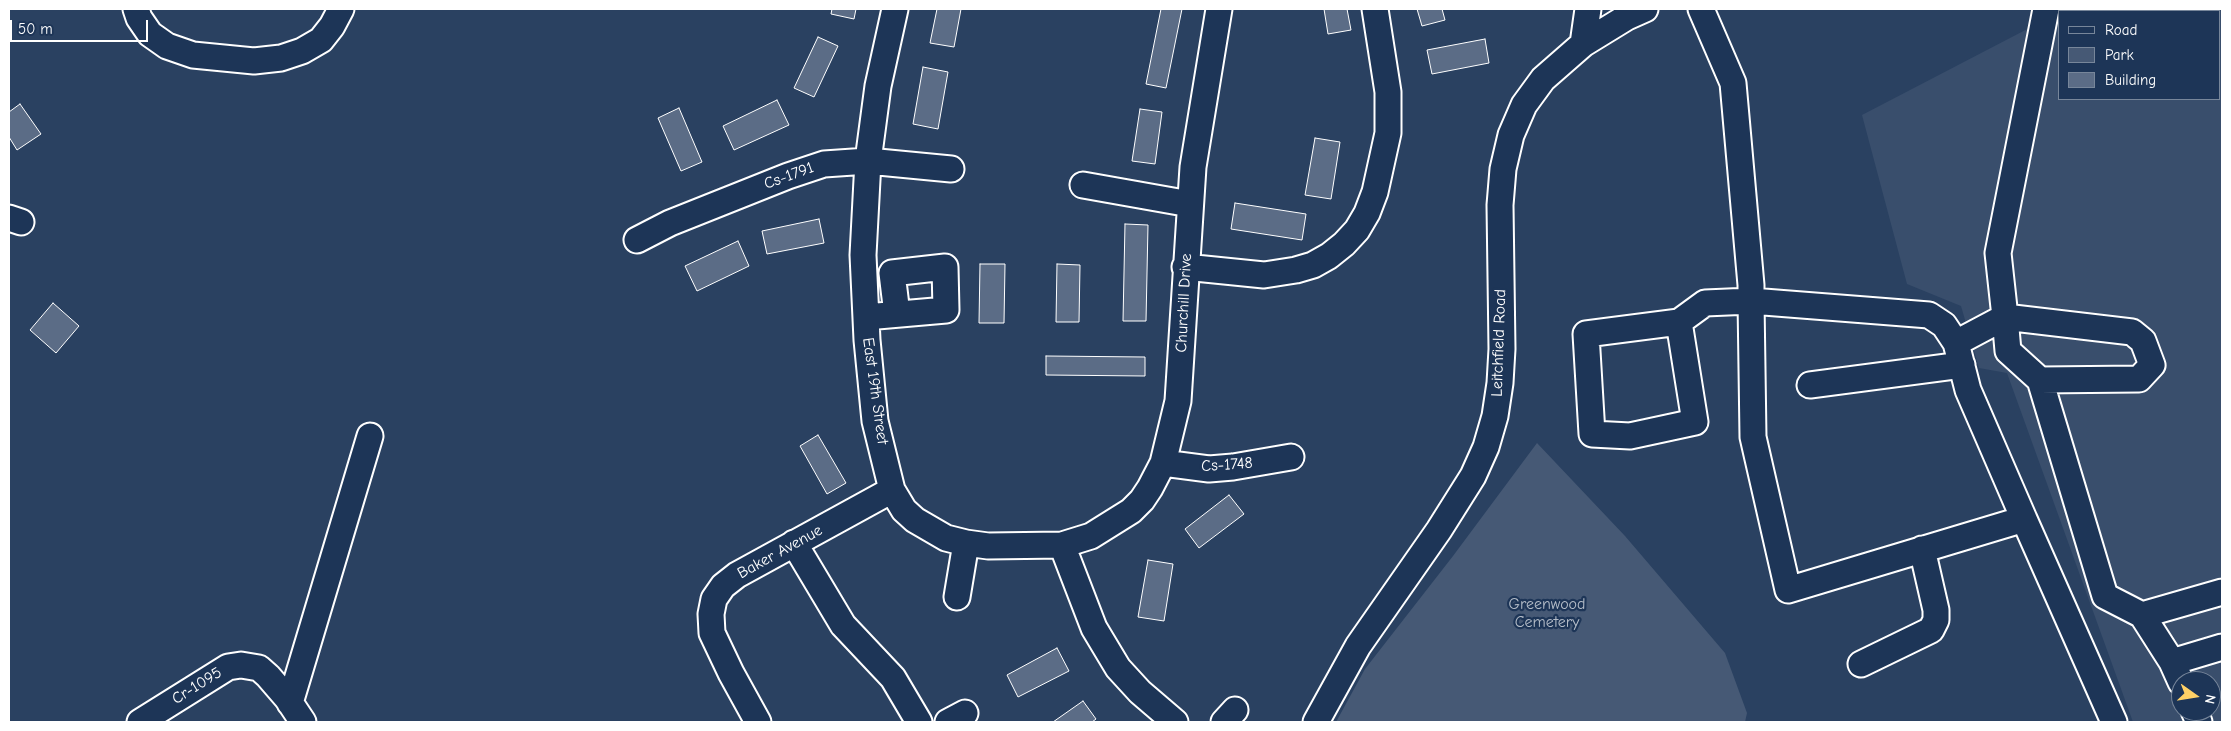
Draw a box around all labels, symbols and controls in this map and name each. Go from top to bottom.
scale bar [12,10,150,42]
legend [2058,10,2221,100]
text: 50 m [18,20,53,38]
text: Road [2105,21,2137,39]
text: Park [2105,46,2134,64]
text: Building [2105,71,2156,89]
street label: Cs-1791 [761,158,817,194]
street label: Churchill Drive [1172,253,1196,353]
street label: Leitchfield Road [1488,289,1510,397]
street label: East 19th Street [858,336,892,446]
street label: Cs-1748 [1201,454,1253,476]
street label: Baker Avenue [734,521,826,583]
park label: Greenwood Cemetery [1508,594,1586,632]
street label: Cr-1095 [168,663,226,709]
north arrow [2171,671,2221,721]
text: N [2201,693,2219,706]

